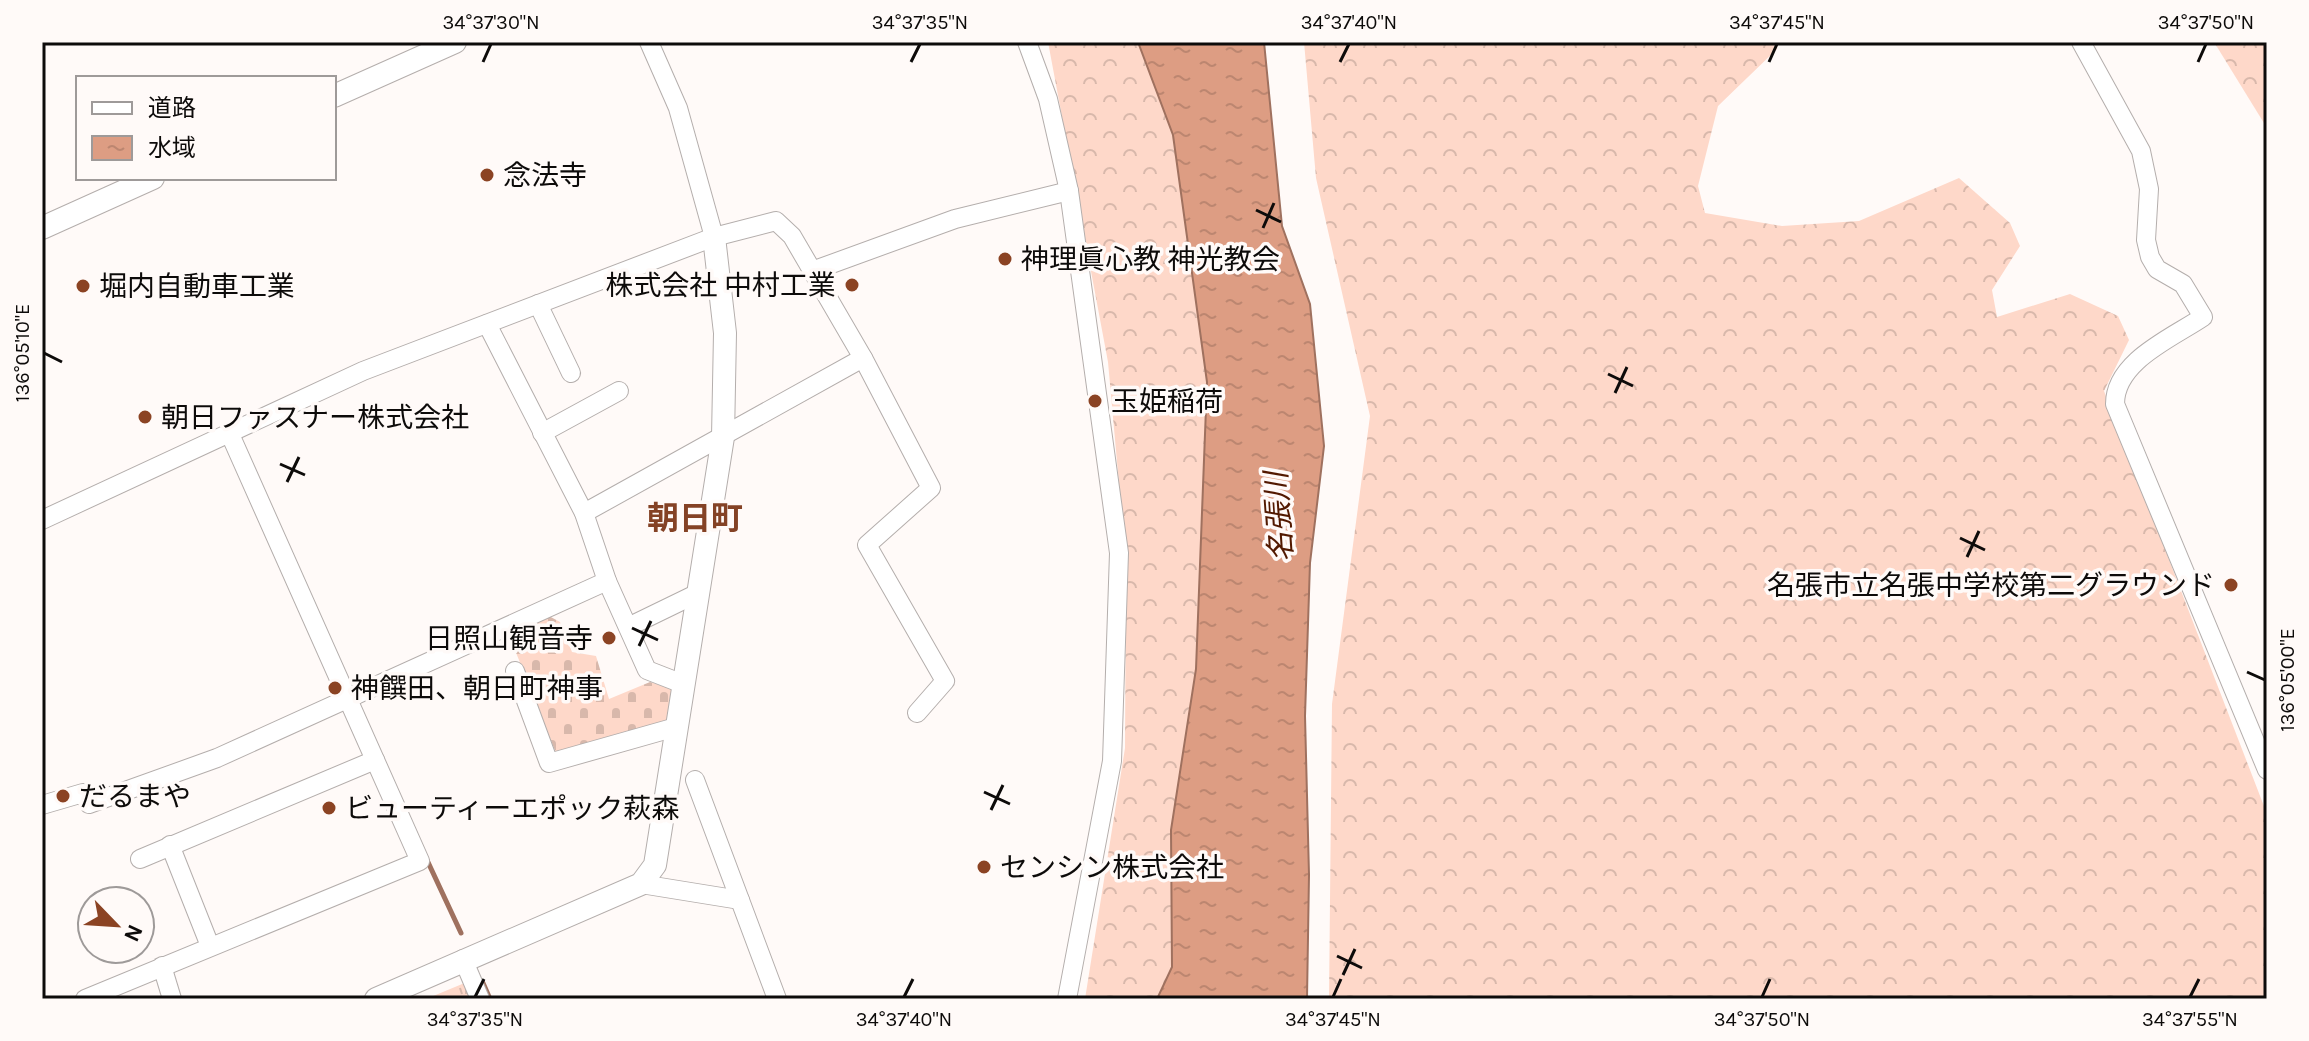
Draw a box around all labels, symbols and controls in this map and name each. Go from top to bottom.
text: 34°37'30"N [442,11,540,34]
text: 34°37'35"N [872,11,968,34]
text: 34°37'40"N [1301,11,1397,34]
text: 34°37'45"N [1729,11,1825,34]
text: 34°37'50"N [2158,11,2254,34]
legend [76,76,336,180]
text: 道路 [148,94,196,122]
text: 水域 [148,134,196,162]
place label: 念法寺 [503,159,587,192]
marker: 念法寺 [478,166,496,184]
place label: 神理眞心教 神光教会 [1021,243,1280,276]
marker: 神理眞心教 神光教会 [996,250,1014,268]
place label: 株式会社 中村工業 [605,269,836,302]
place label: 堀内自動車工業 [99,270,295,303]
marker: 株式会社 中村工業 [843,276,861,294]
marker: 堀内自動車工業 [74,277,92,295]
text: 136°05'10"E [11,304,34,402]
place label: 玉姫稲荷 [1111,385,1223,418]
marker: 玉姫稲荷 [1086,392,1104,410]
place label: 朝日ファスナー株式会社 [161,401,469,434]
marker: 朝日ファスナー株式会社 [136,408,154,426]
water label: 名張川 [1258,468,1300,563]
district label: 朝日町 [647,500,743,537]
place label: 名張市立名張中学校第二グラウンド [1767,569,2215,602]
marker: 名張市立名張中学校第二グラウンド [2222,576,2240,594]
place label: 日照山観音寺 [425,622,593,655]
text: 136°05'00"E [2276,628,2299,732]
marker: 日照山観音寺 [600,629,618,647]
place label: 神饌田、朝日町神事 [351,672,603,705]
marker: 神饌田、朝日町神事 [326,679,344,697]
place label: だるまや [79,780,191,813]
marker: だるまや [54,787,72,805]
place label: ビューティーエポック萩森 [345,792,679,825]
marker: ビューティーエポック萩森 [320,799,338,817]
place label: センシン株式会社 [1000,851,1224,884]
marker: センシン株式会社 [975,858,993,876]
north arrow [76,885,156,965]
text: N [118,920,148,946]
text: 34°37'35"N [427,1008,523,1031]
text: 34°37'40"N [856,1008,952,1031]
text: 34°37'45"N [1285,1008,1381,1031]
text: 34°37'50"N [1714,1008,1810,1031]
text: 34°37'55"N [2142,1008,2238,1031]

